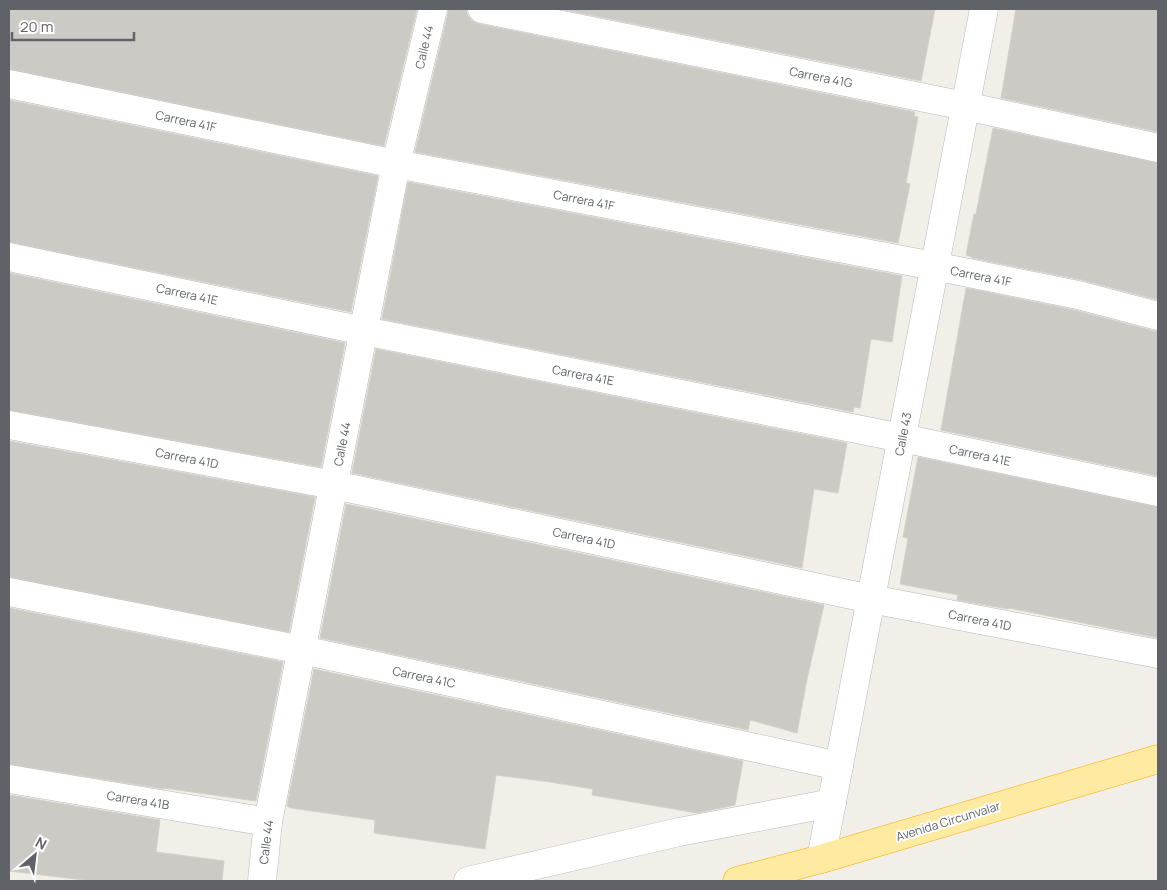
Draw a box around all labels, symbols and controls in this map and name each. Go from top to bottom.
scale bar [12,10,135,42]
text: 20 m [20,16,53,37]
street label: Calle 44 [411,23,437,71]
street label: Carrera 41G [788,63,855,92]
street label: Carrera 41F [154,106,218,136]
street label: Carrera 41F [552,186,616,214]
street label: Carrera 41F [949,262,1013,290]
street label: Carrera 41E [155,279,220,309]
street label: Carrera 41E [551,361,615,389]
street label: Calle 43 [890,411,916,457]
street label: Calle 44 [329,421,355,467]
street label: Carrera 41E [948,440,1013,470]
street label: Carrera 41D [154,444,220,472]
street label: Carrera 41D [551,523,617,553]
street label: Carrera 41D [947,606,1013,634]
street label: Carrera 41C [391,662,458,692]
street label: Carrera 41B [106,787,170,813]
street label: Avenida Circunvalar [894,797,1003,845]
street label: Calle 44 [255,819,277,865]
north arrow [10,830,60,880]
text: N [32,832,50,854]

